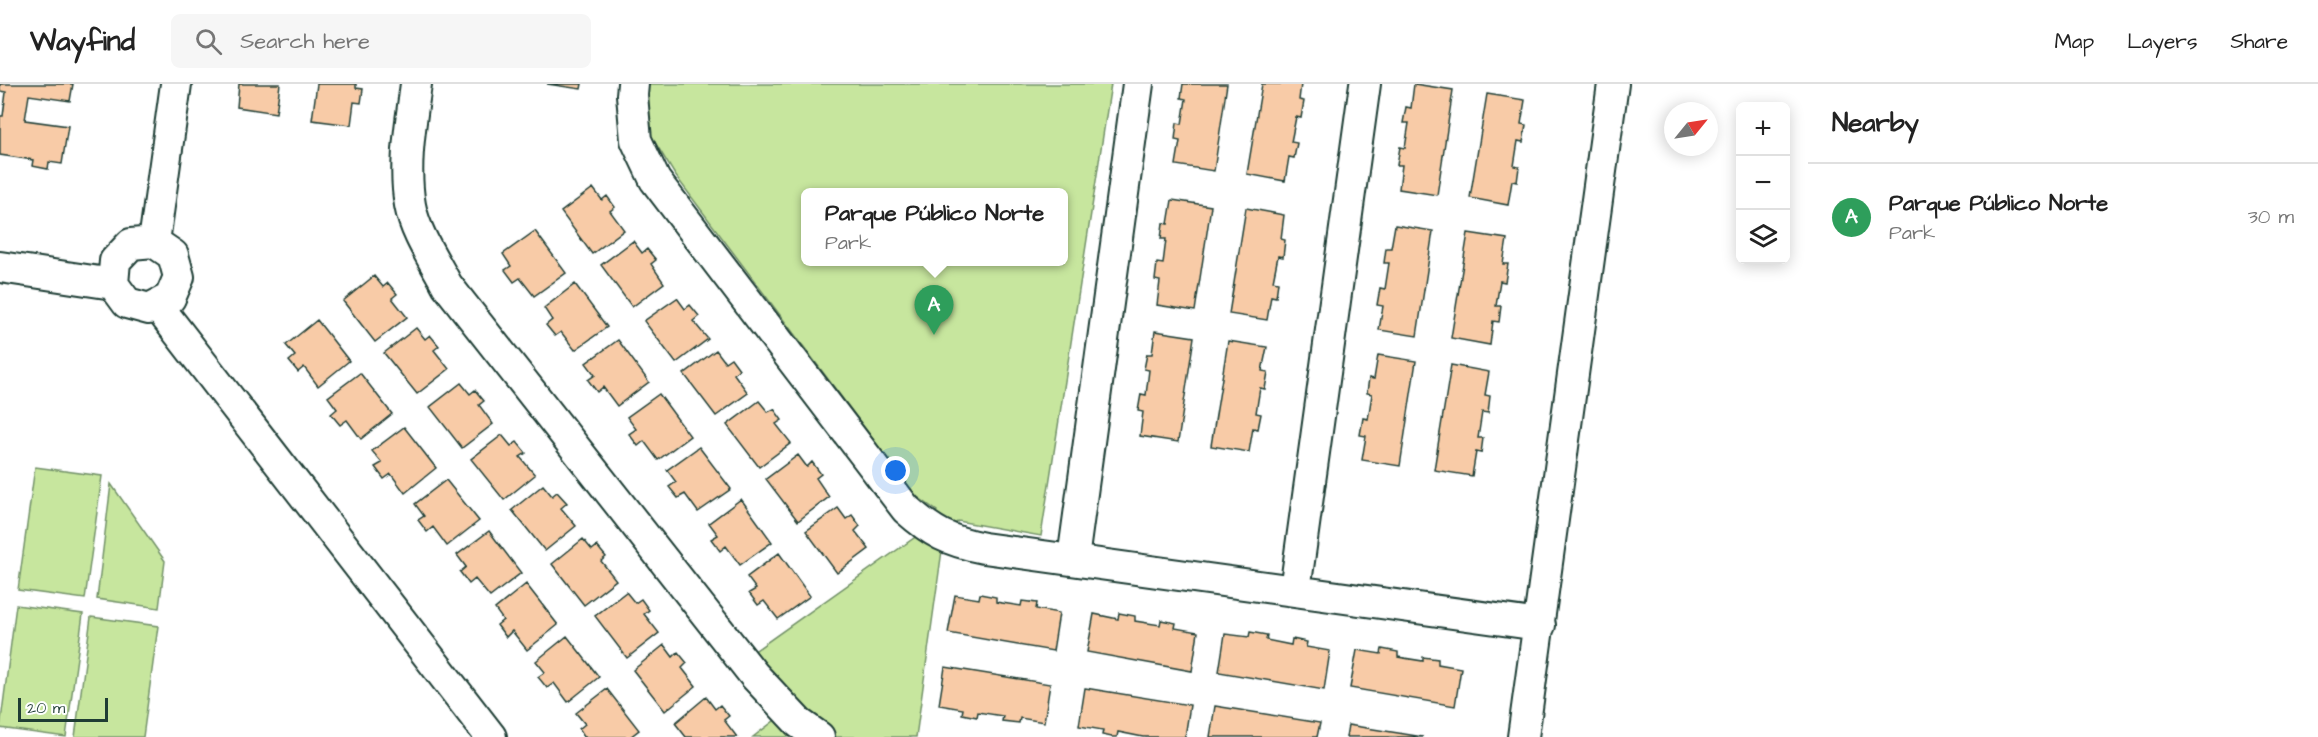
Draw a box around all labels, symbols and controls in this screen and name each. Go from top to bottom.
search box [171,14,591,68]
text: Wayfind [30,22,135,61]
icon: search [192,25,225,58]
text: Search here [240,26,370,57]
text: Map [2054,27,2094,56]
text: Layers [2127,27,2197,56]
text: Share [2230,27,2288,56]
north arrow [1664,102,1718,156]
map controls [1736,102,1790,264]
button: + [1736,102,1790,156]
text: Nearby [1832,105,1919,141]
button: − [1736,156,1790,210]
popup [801,188,1068,266]
text: Parque Público Norte [1889,188,2108,219]
text: Parque Público Norte [825,198,1044,229]
text: A [1845,203,1858,231]
text: 30 m [2248,203,2294,231]
button: layers [1736,210,1790,264]
text: Park [1889,219,1935,247]
text: Park [825,229,871,257]
pin: A [914,286,954,335]
your location [881,456,910,485]
scale bar [18,695,108,722]
text: 20 m [27,697,65,719]

